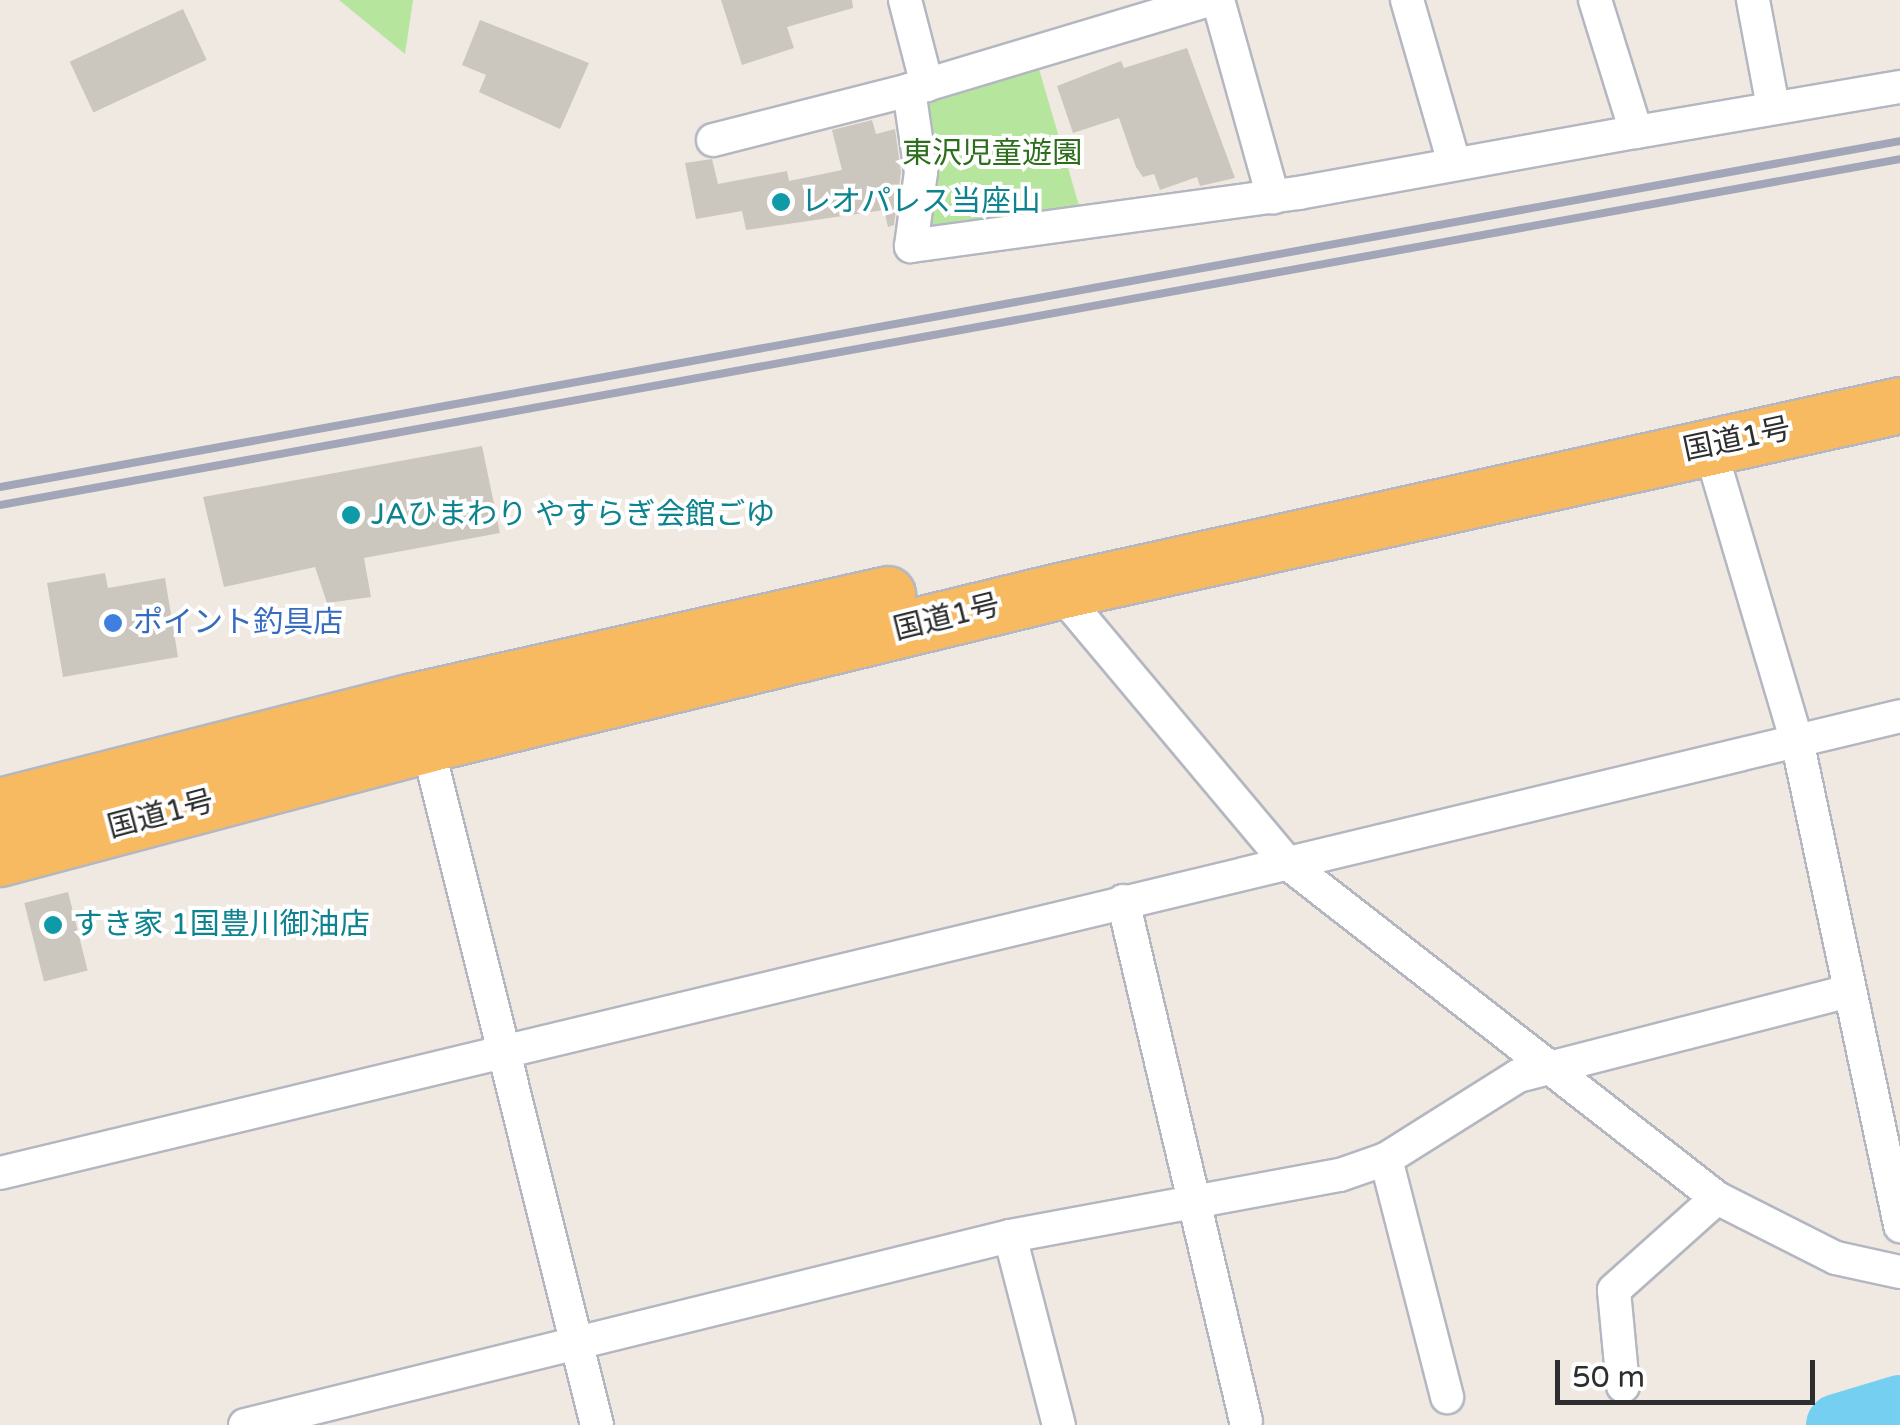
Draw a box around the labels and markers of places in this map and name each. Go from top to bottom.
place label: レオパレス当座山 [801,184,1041,220]
marker: レオパレス当座山 [770,191,792,213]
place label: JAひまわり やすらぎ会館ごゆ [371,497,775,533]
marker: JAひまわり やすらぎ会館ごゆ [340,504,362,526]
place label: ポイント釣具店 [133,605,343,641]
marker: ポイント釣具店 [102,612,124,634]
place label: すき家 1国豊川御油店 [73,907,370,943]
marker: すき家 1国豊川御油店 [42,914,64,936]

